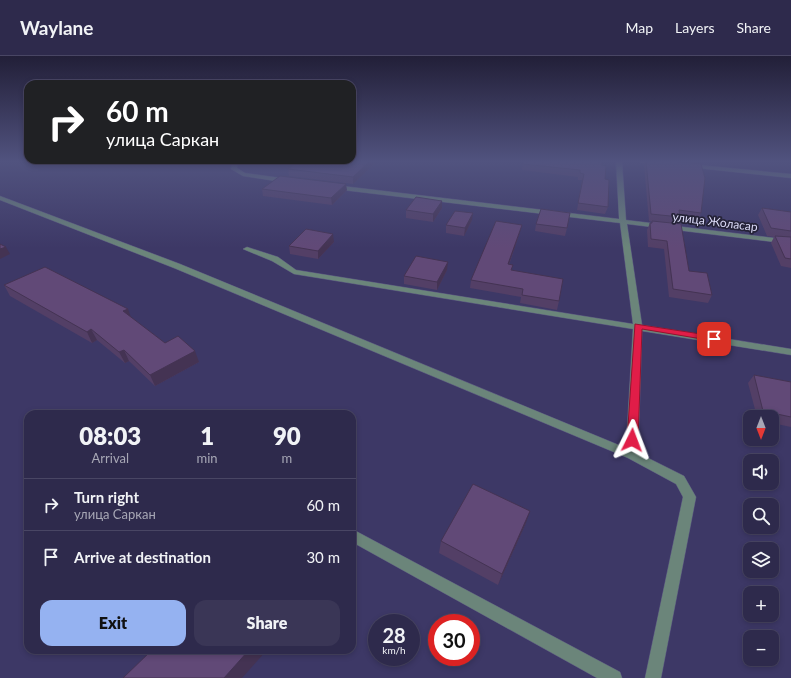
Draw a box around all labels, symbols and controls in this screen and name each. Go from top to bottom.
text: Waylane [20,16,93,39]
text: Map [625,19,653,36]
text: Layers [675,19,715,36]
text: Share [737,19,771,36]
text: 60 m [106,94,169,128]
icon: right [40,96,92,148]
text: улица Саркан [106,128,219,150]
street label: улица Жоласар [672,209,759,234]
pin [697,322,731,356]
icon: arrive [703,328,725,350]
north arrow [743,410,779,446]
map controls [743,410,779,666]
position arrow [611,419,653,461]
text: 08:03 [79,421,141,450]
text: 1 [200,421,214,450]
text: 90 [273,421,301,450]
text: Arrival [92,450,129,466]
text: min [197,450,218,466]
text: m [281,450,292,466]
button: sound [743,454,779,490]
text: Turn right [74,488,139,506]
icon: right [40,494,62,516]
text: 60 m [306,496,340,514]
button: search [743,498,779,534]
text: улица Саркан [74,506,156,522]
button: layers [743,542,779,578]
icon: arrive [40,546,62,568]
text: Arrive at destination [74,548,211,566]
text: 30 m [306,548,340,566]
button: + [743,586,779,622]
button: Exit [40,600,186,646]
button: Share [194,600,340,646]
speed limit sign: 30 [428,614,480,666]
text: 28 [382,623,406,647]
button: − [743,630,779,666]
text: km/h [382,644,406,656]

